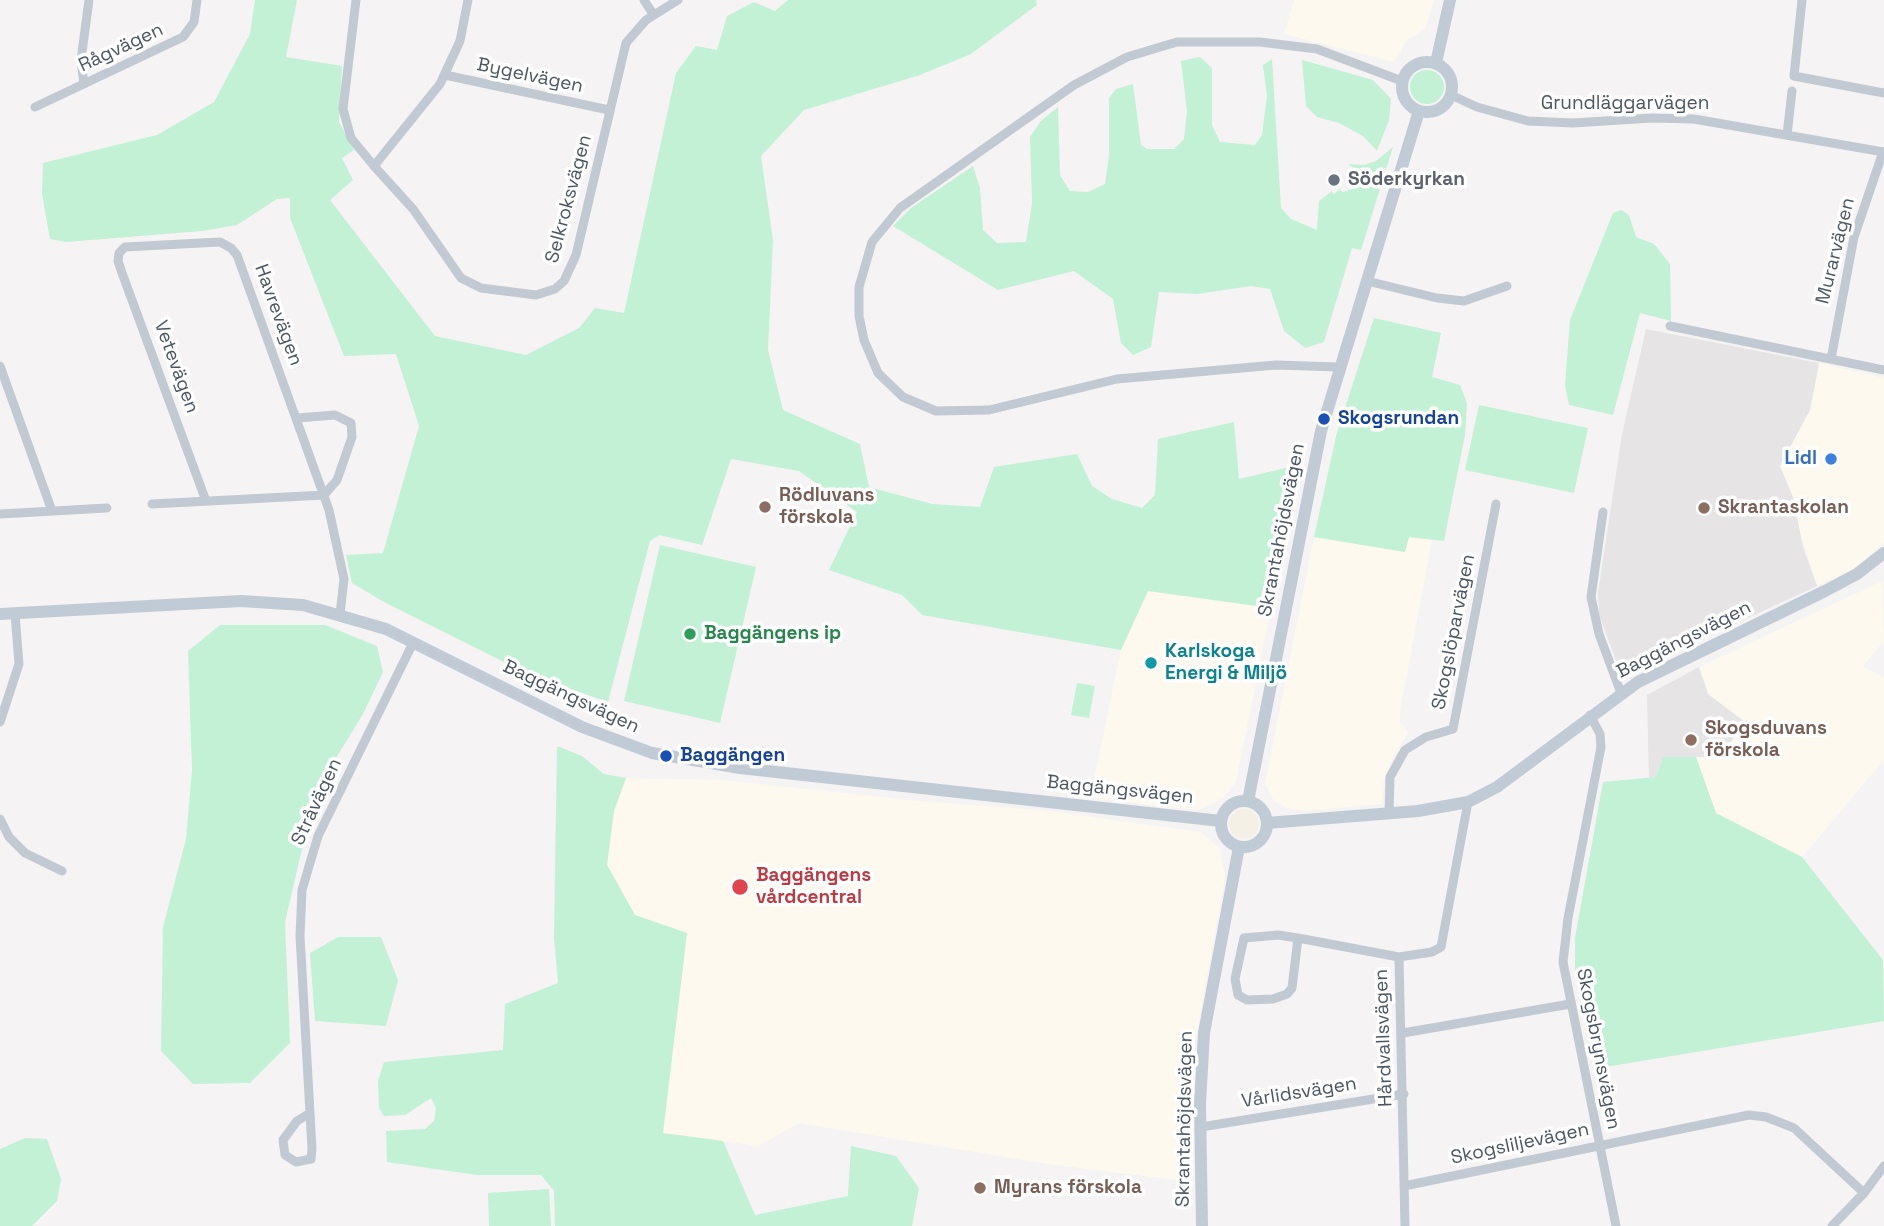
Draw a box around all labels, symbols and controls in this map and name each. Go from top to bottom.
street label: Rågvägen [75,19,167,77]
street label: Bygelvägen [475,54,585,98]
street label: Grundläggarvägen [1541,93,1709,115]
street label: Selkroksvägen [541,132,597,266]
place label: Söderkyrkan [1348,169,1465,191]
marker: Söderkyrkan [1326,172,1342,188]
street label: Murarvägen [1812,196,1860,306]
street label: Havrevägen [249,261,307,369]
street label: Vetevägen [149,318,203,416]
place label: Skogsrundan [1338,408,1459,430]
marker: Skogsrundan [1316,411,1332,427]
street label: Skrantahöjdsvägen [1254,441,1310,619]
place label: Lidl [1784,448,1817,470]
marker: Lidl [1823,451,1839,467]
place label: Rödluvans förskola [779,485,874,529]
place label: Skrantaskolan [1718,497,1849,519]
marker: Rödluvans förskola [757,499,773,515]
marker: Skrantaskolan [1696,500,1712,516]
street label: Skogslöparvägen [1428,552,1480,712]
street label: Baggängsvägen [1613,596,1755,684]
place label: Baggängens ip [704,623,841,645]
marker: Baggängens ip [682,626,698,642]
place label: Karlskoga Energi & Miljö [1165,641,1287,685]
street label: Baggängsvägen [499,655,643,739]
marker: Karlskoga Energi & Miljö [1143,655,1159,671]
place label: Skogsduvans förskola [1705,718,1827,762]
marker: Skogsduvans förskola [1683,732,1699,748]
place label: Baggängen [680,745,785,767]
marker: Baggängen [658,748,674,764]
street label: Stråvägen [287,755,347,849]
street label: Baggängsvägen [1045,771,1195,809]
place label: Baggängens vårdcentral [756,865,871,909]
marker: Baggängens vårdcentral [730,877,750,897]
street label: Skogsbrynsvägen [1571,967,1625,1131]
street label: Hårdvallsvägen [1370,969,1398,1107]
street label: Skrantahöjdsvägen [1172,1031,1198,1207]
street label: Vårlidsvägen [1240,1073,1358,1113]
street label: Skogsliljevägen [1449,1118,1591,1170]
place label: Myrans förskola [994,1177,1142,1199]
marker: Myrans förskola [972,1180,988,1196]

